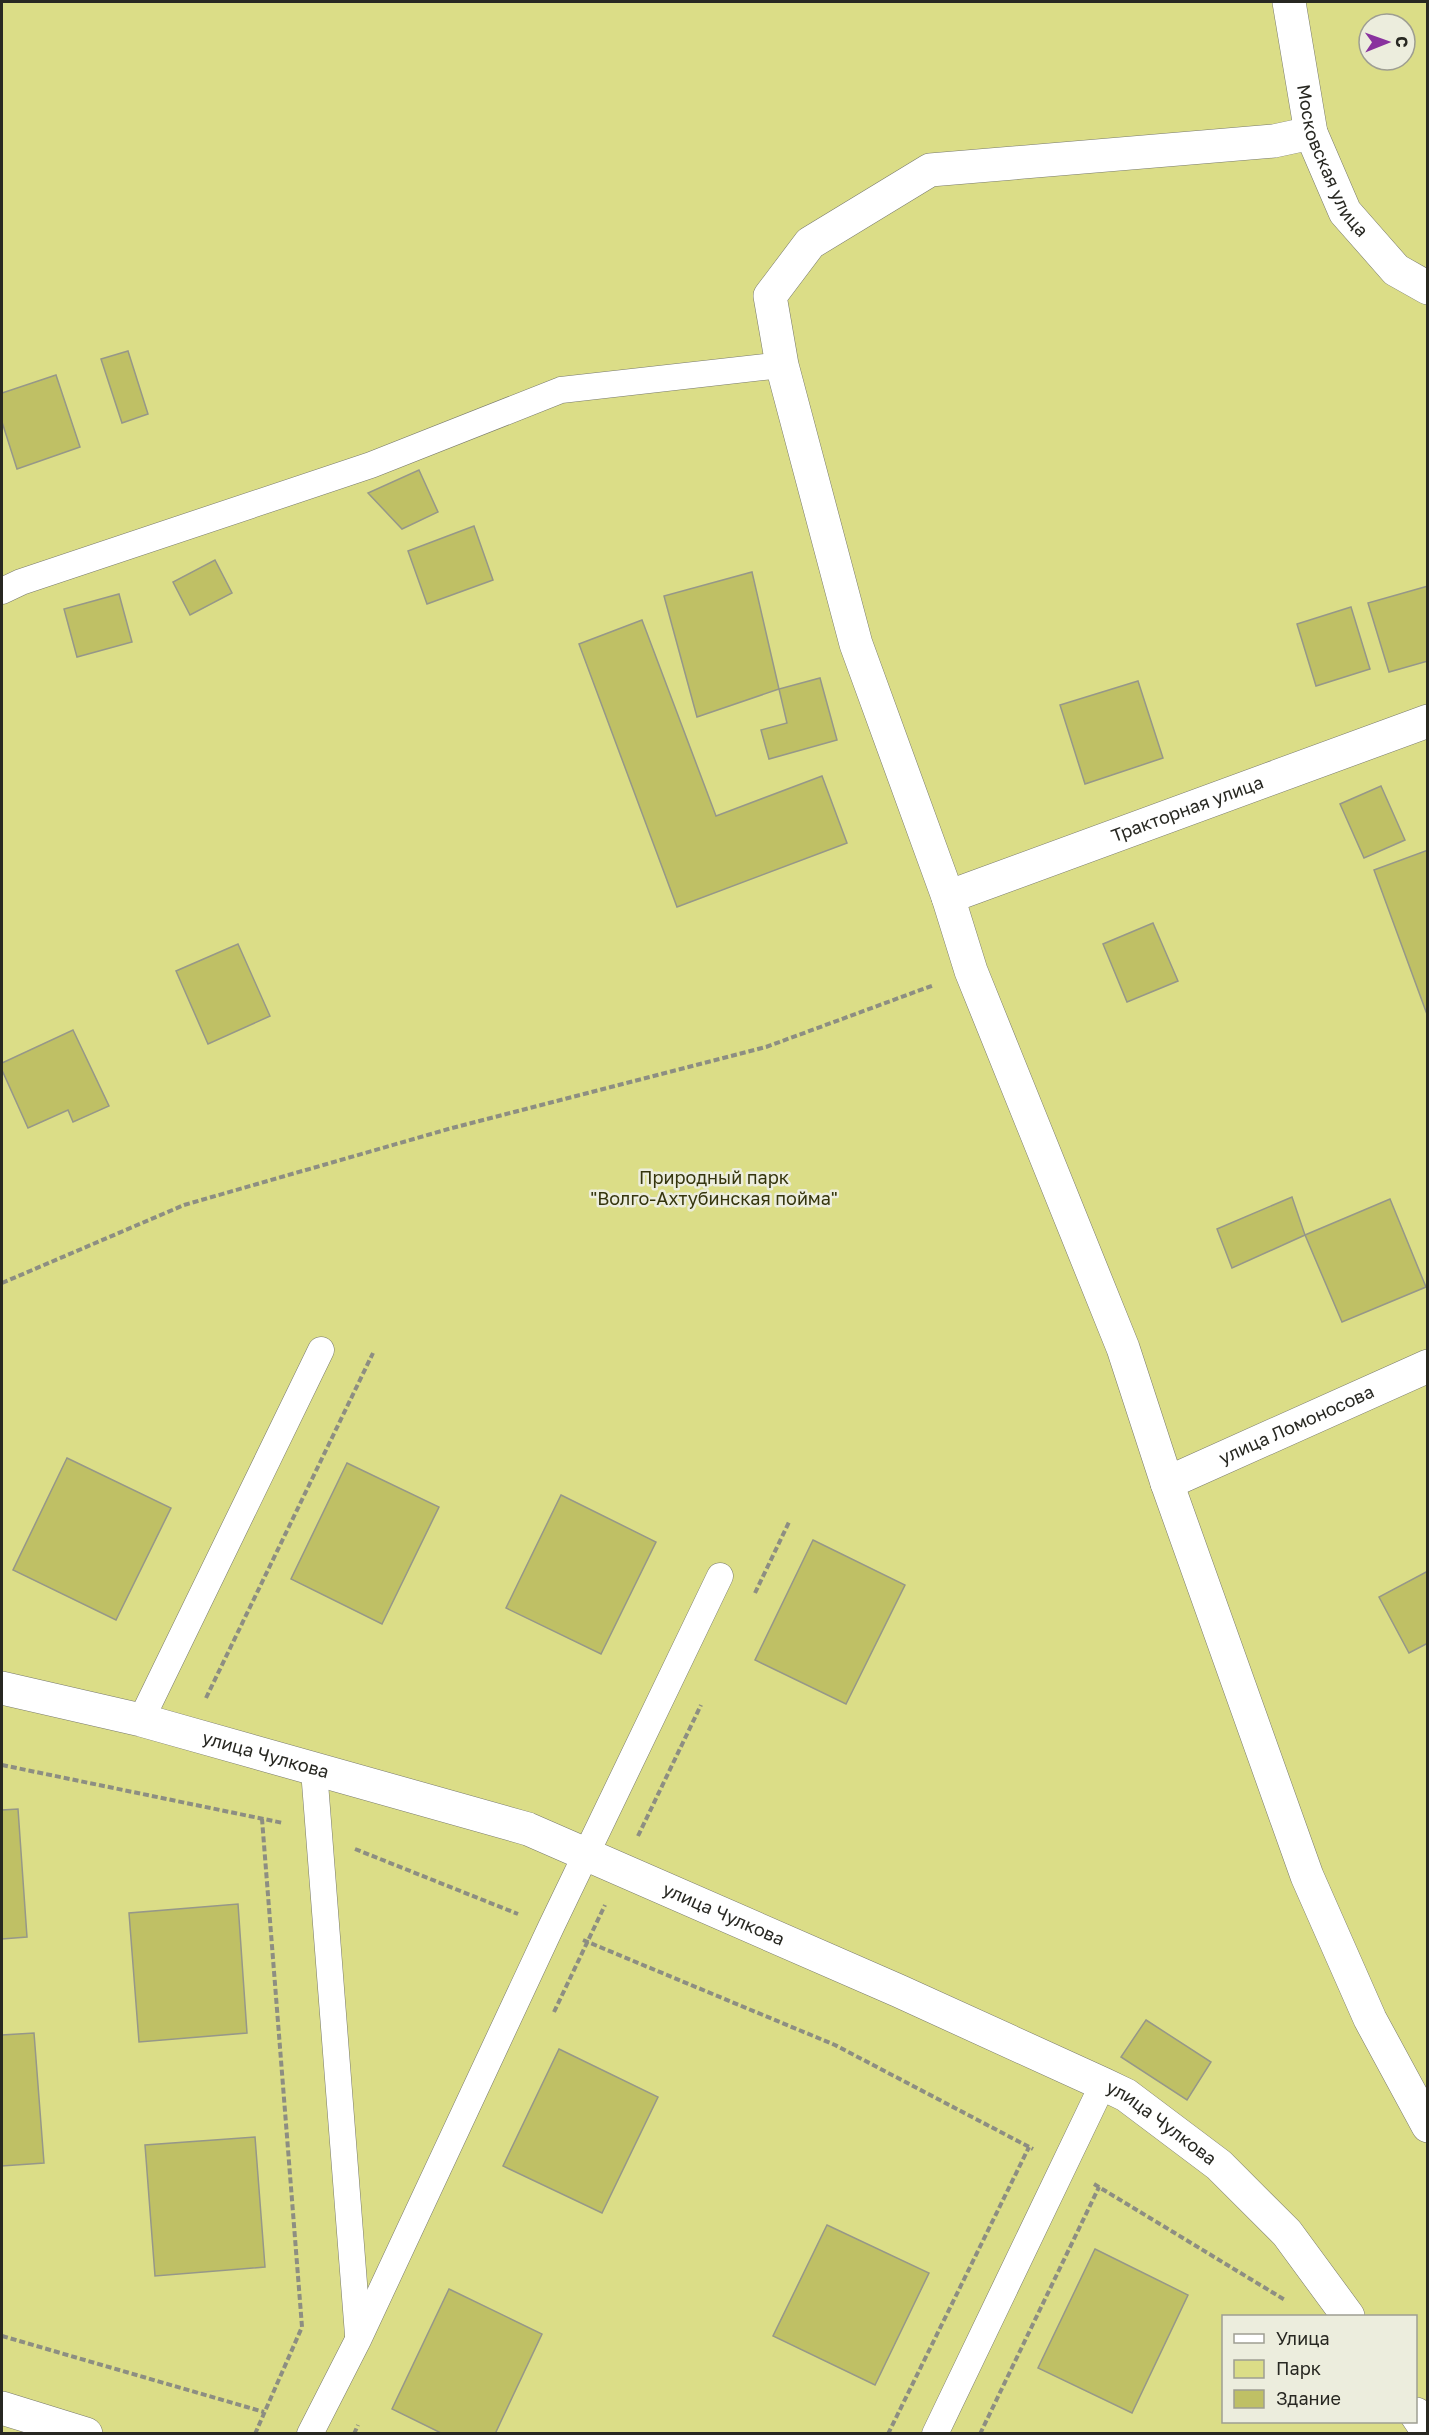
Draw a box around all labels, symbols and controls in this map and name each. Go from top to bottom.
north arrow [1357,12,1417,72]
text: С [1392,36,1412,48]
street label: Московская улица [1293,82,1374,241]
street label: Тракторная улица [1108,770,1266,846]
park label: Природный парк "Волго-Ахтубинская пойма" [590,1166,838,1209]
street label: улица Ломоносова [1215,1380,1377,1468]
street label: улица Чулкова [200,1726,332,1782]
street label: улица Чулкова [660,1877,788,1950]
street label: улица Чулкова [1103,2075,1221,2169]
legend [1222,2315,1417,2423]
text: Улица [1276,2327,1330,2349]
text: Парк [1276,2357,1321,2379]
text: Здание [1276,2387,1341,2409]

